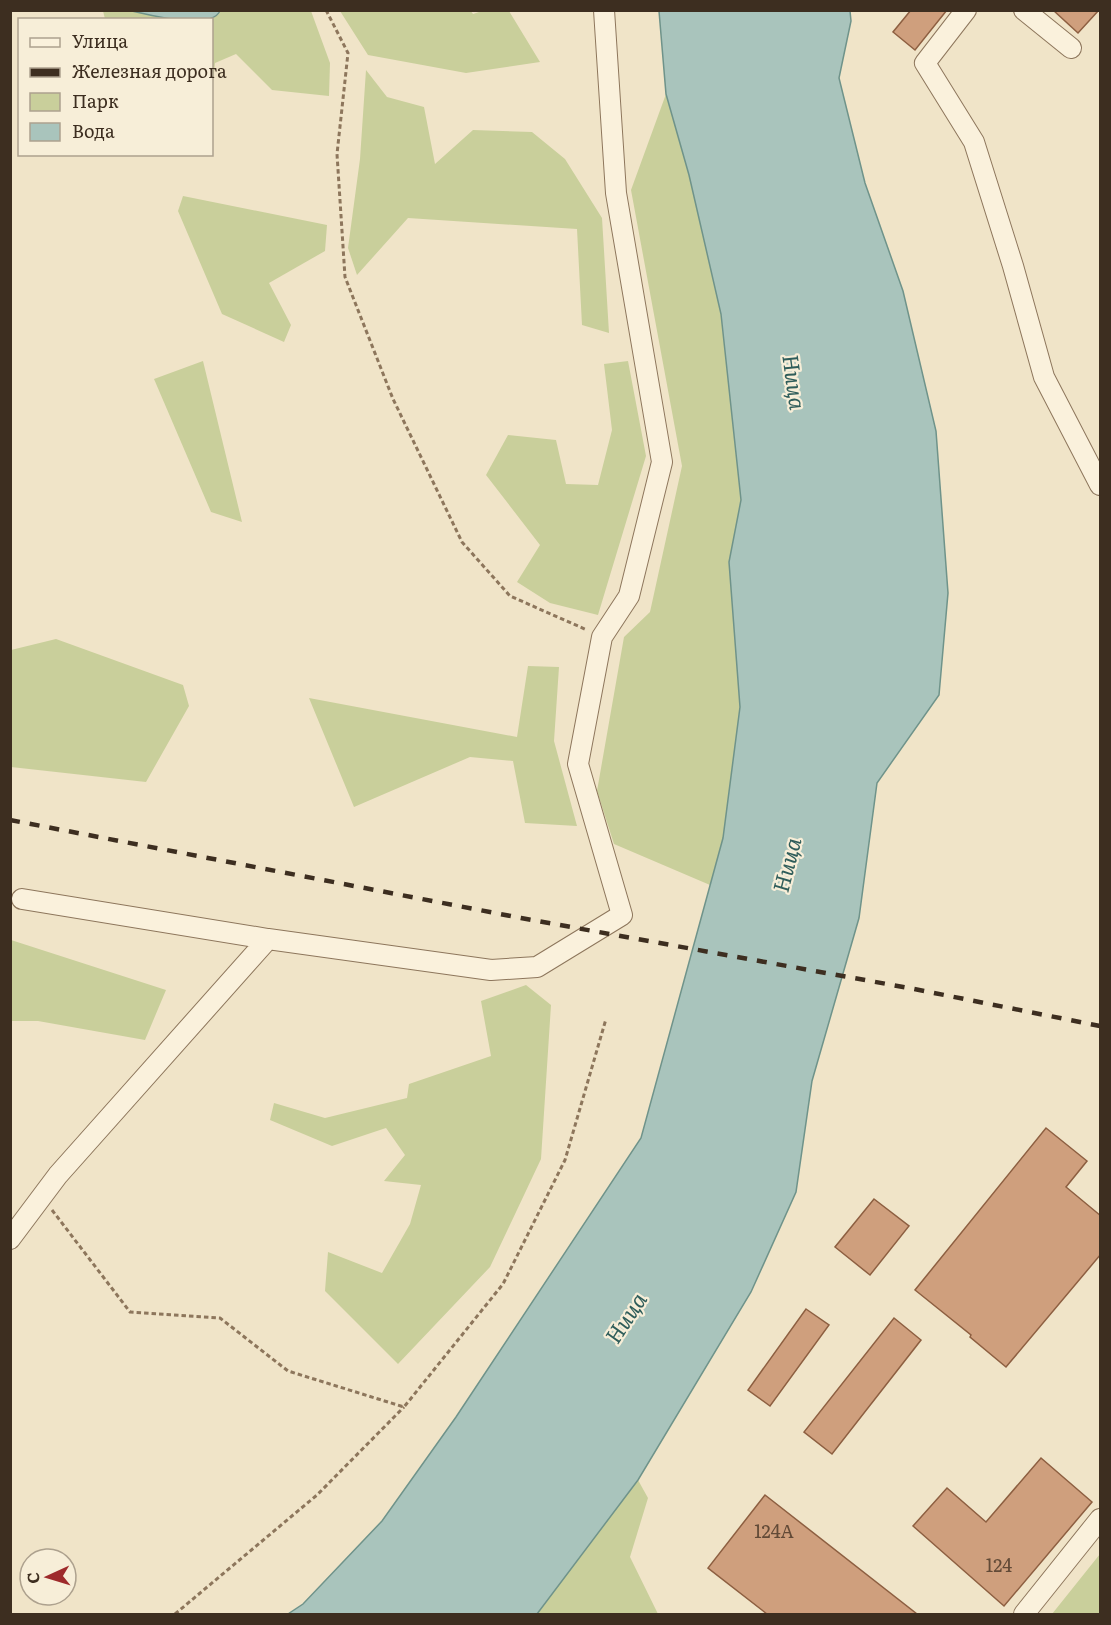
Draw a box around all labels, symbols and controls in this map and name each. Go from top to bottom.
legend [18,18,213,156]
text: Улица [72,27,128,54]
text: Железная дорога [72,57,227,84]
text: Парк [72,87,119,114]
text: Вода [72,117,115,144]
water label: Ница [775,352,816,412]
water label: Ница [763,833,808,896]
water label: Ница [596,1285,654,1349]
house number: 124А [754,1517,794,1544]
north arrow [18,1547,78,1607]
house number: 124 [986,1551,1012,1578]
text: С [20,1572,44,1585]

